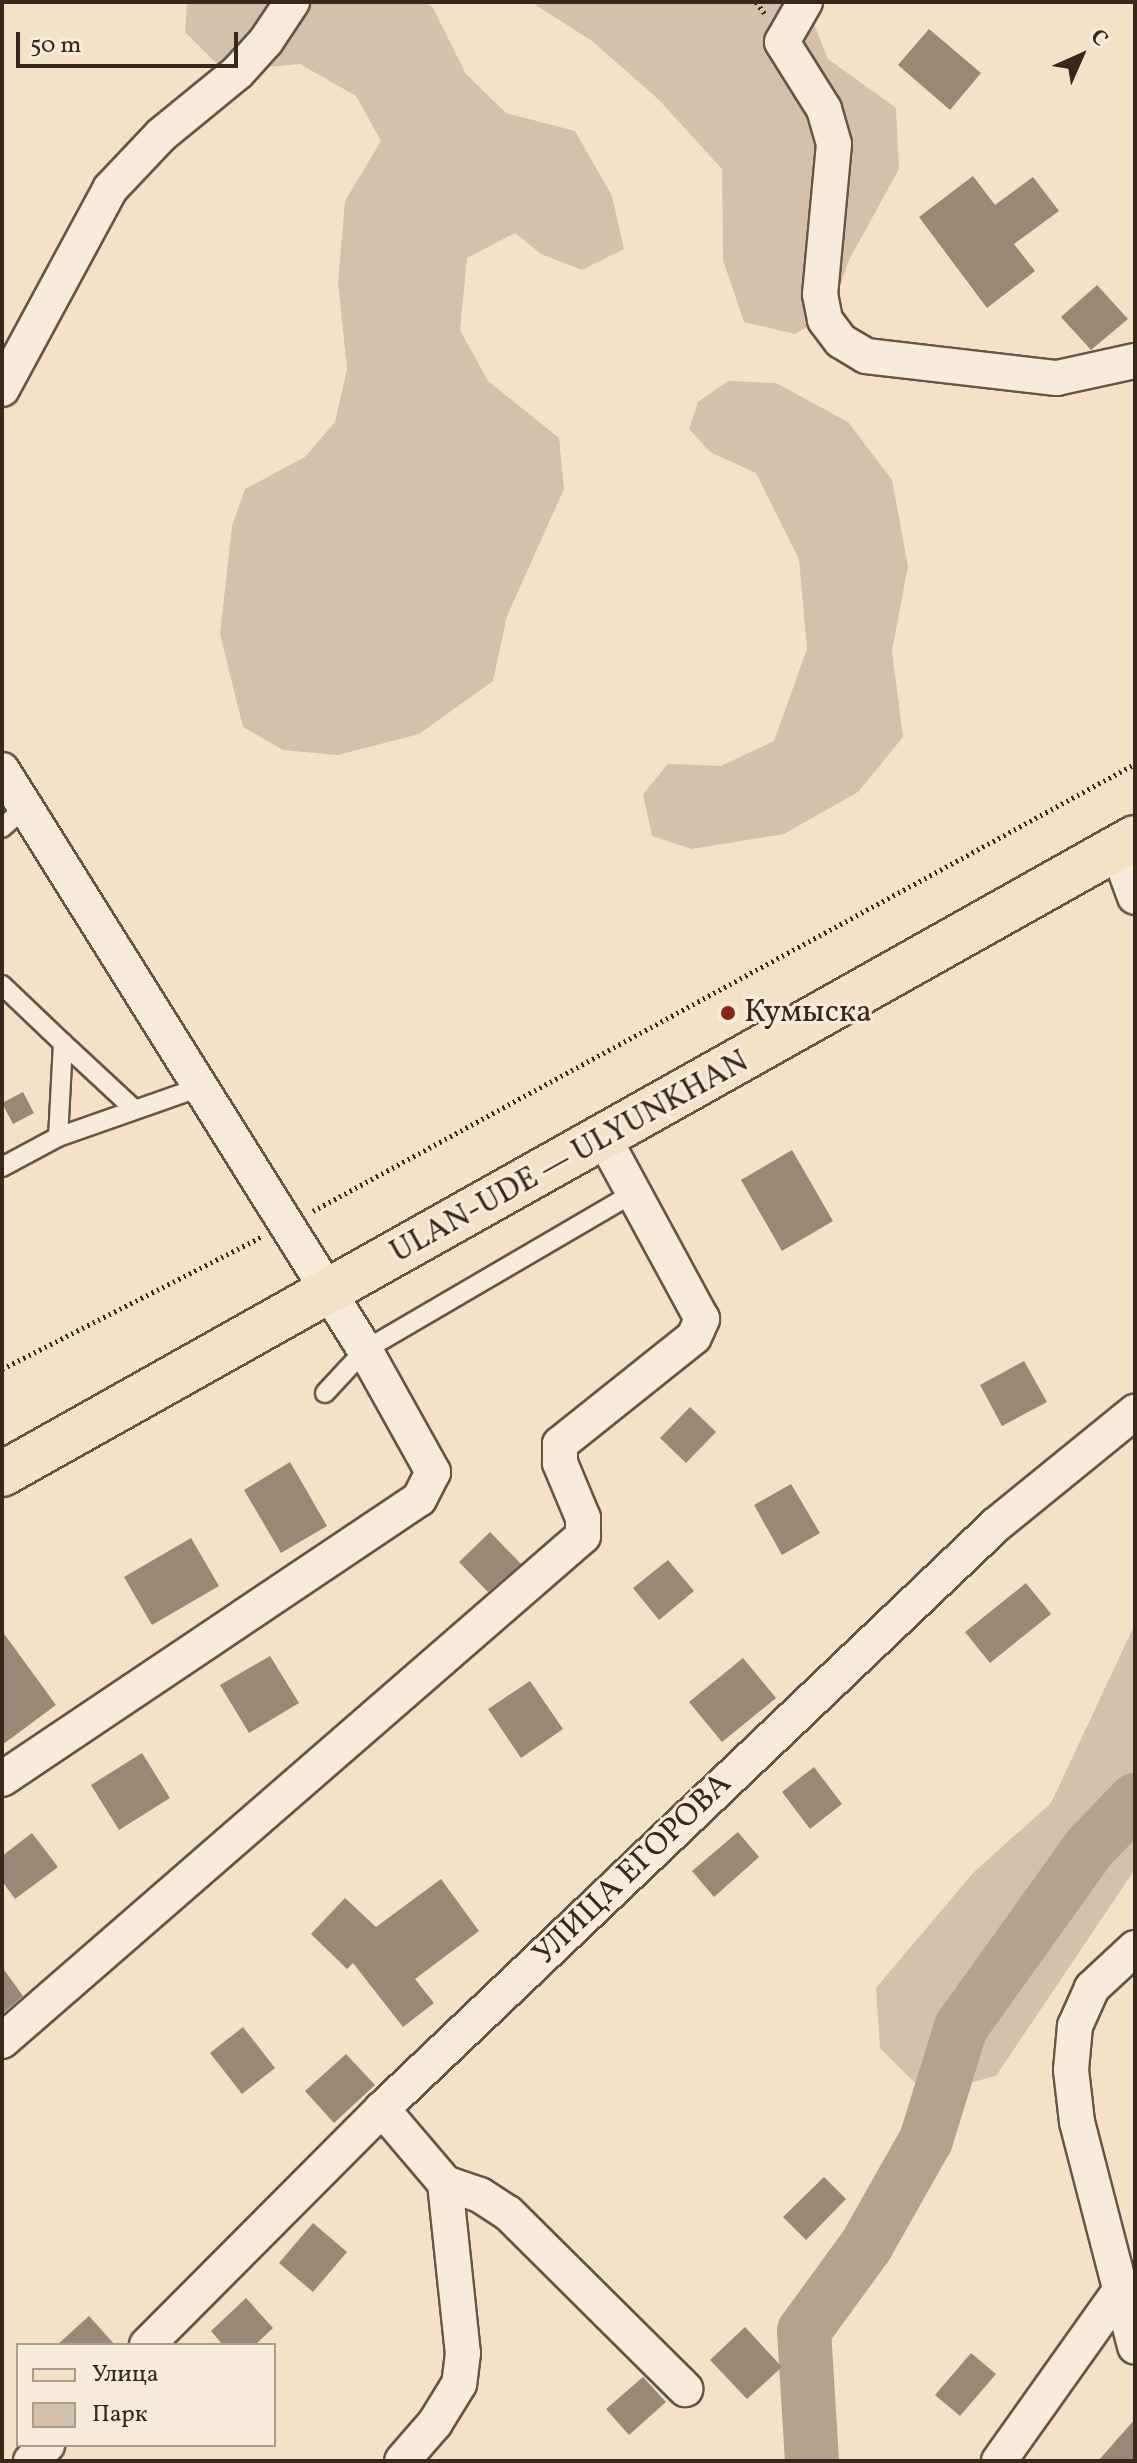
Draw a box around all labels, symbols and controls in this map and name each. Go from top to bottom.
scale bar [20,16,242,66]
north arrow [1041,16,1121,96]
text: С [1082,23,1114,55]
text: 50 m [30,29,82,63]
place label: Кумыска [744,994,872,1032]
marker: Кумыска [719,1004,737,1022]
street label: ULAN-UDE — ULYUNKHAN [384,1043,756,1273]
street label: УЛИЦА ЕГОРОВА [526,1766,740,1974]
legend [16,2343,276,2447]
text: Улица [92,2358,159,2392]
text: Парк [92,2398,148,2432]

